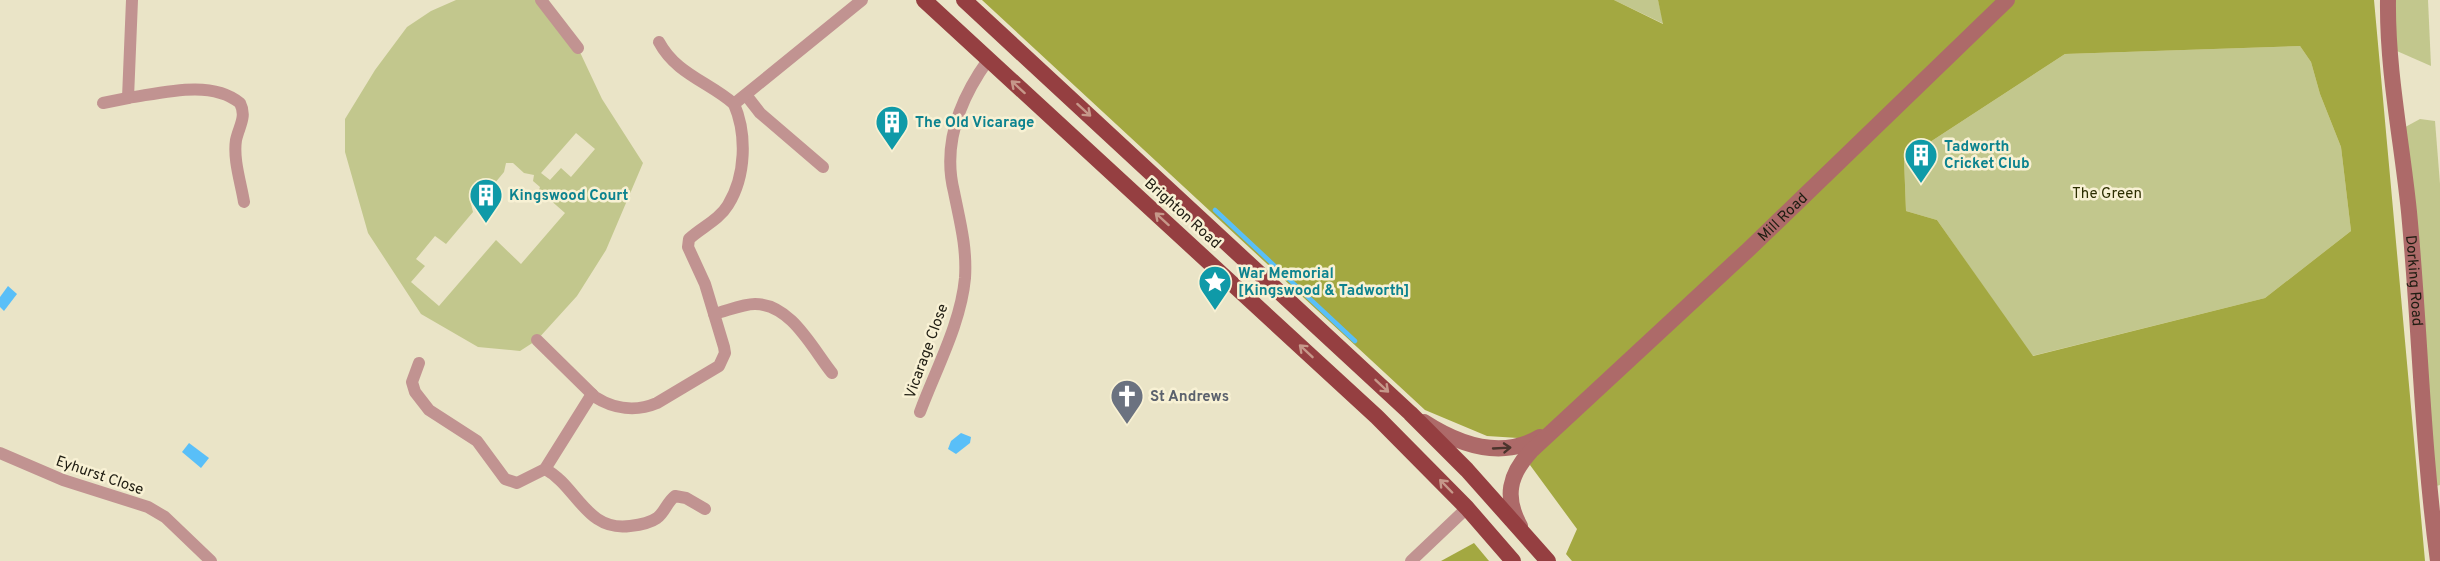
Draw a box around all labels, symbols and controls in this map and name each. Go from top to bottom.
one-way arrow [1011,80,1026,94]
one-way arrow [1077,103,1092,118]
building icon: The Old Vicarage [874,104,910,151]
place label: The Old Vicarage [915,114,1034,133]
building icon: Tadworth Cricket Club [1903,137,1939,184]
place label: Tadworth Cricket Club [1944,138,2030,174]
street label: Brighton Road [1140,175,1224,253]
building icon: Kingswood Court [468,177,504,224]
park label: The Green [2072,185,2142,204]
place label: Kingswood Court [509,187,629,206]
street label: Mill Road [1755,189,1812,246]
one-way arrow [1155,212,1170,226]
street label: Dorking Road [2400,234,2426,327]
place icon: War Memorial [Kingswood & Tadworth] [1197,264,1233,311]
place label: War Memorial [Kingswood & Tadworth] [1238,265,1410,301]
street label: Vicarage Close [901,302,953,401]
one-way arrow [1298,344,1313,358]
church icon: St Andrews [1109,378,1145,425]
one-way arrow [1374,378,1389,393]
place label: St Andrews [1150,388,1229,407]
one-way arrow [1491,442,1511,453]
street label: Eyhurst Close [53,453,146,500]
one-way arrow [1439,479,1453,494]

